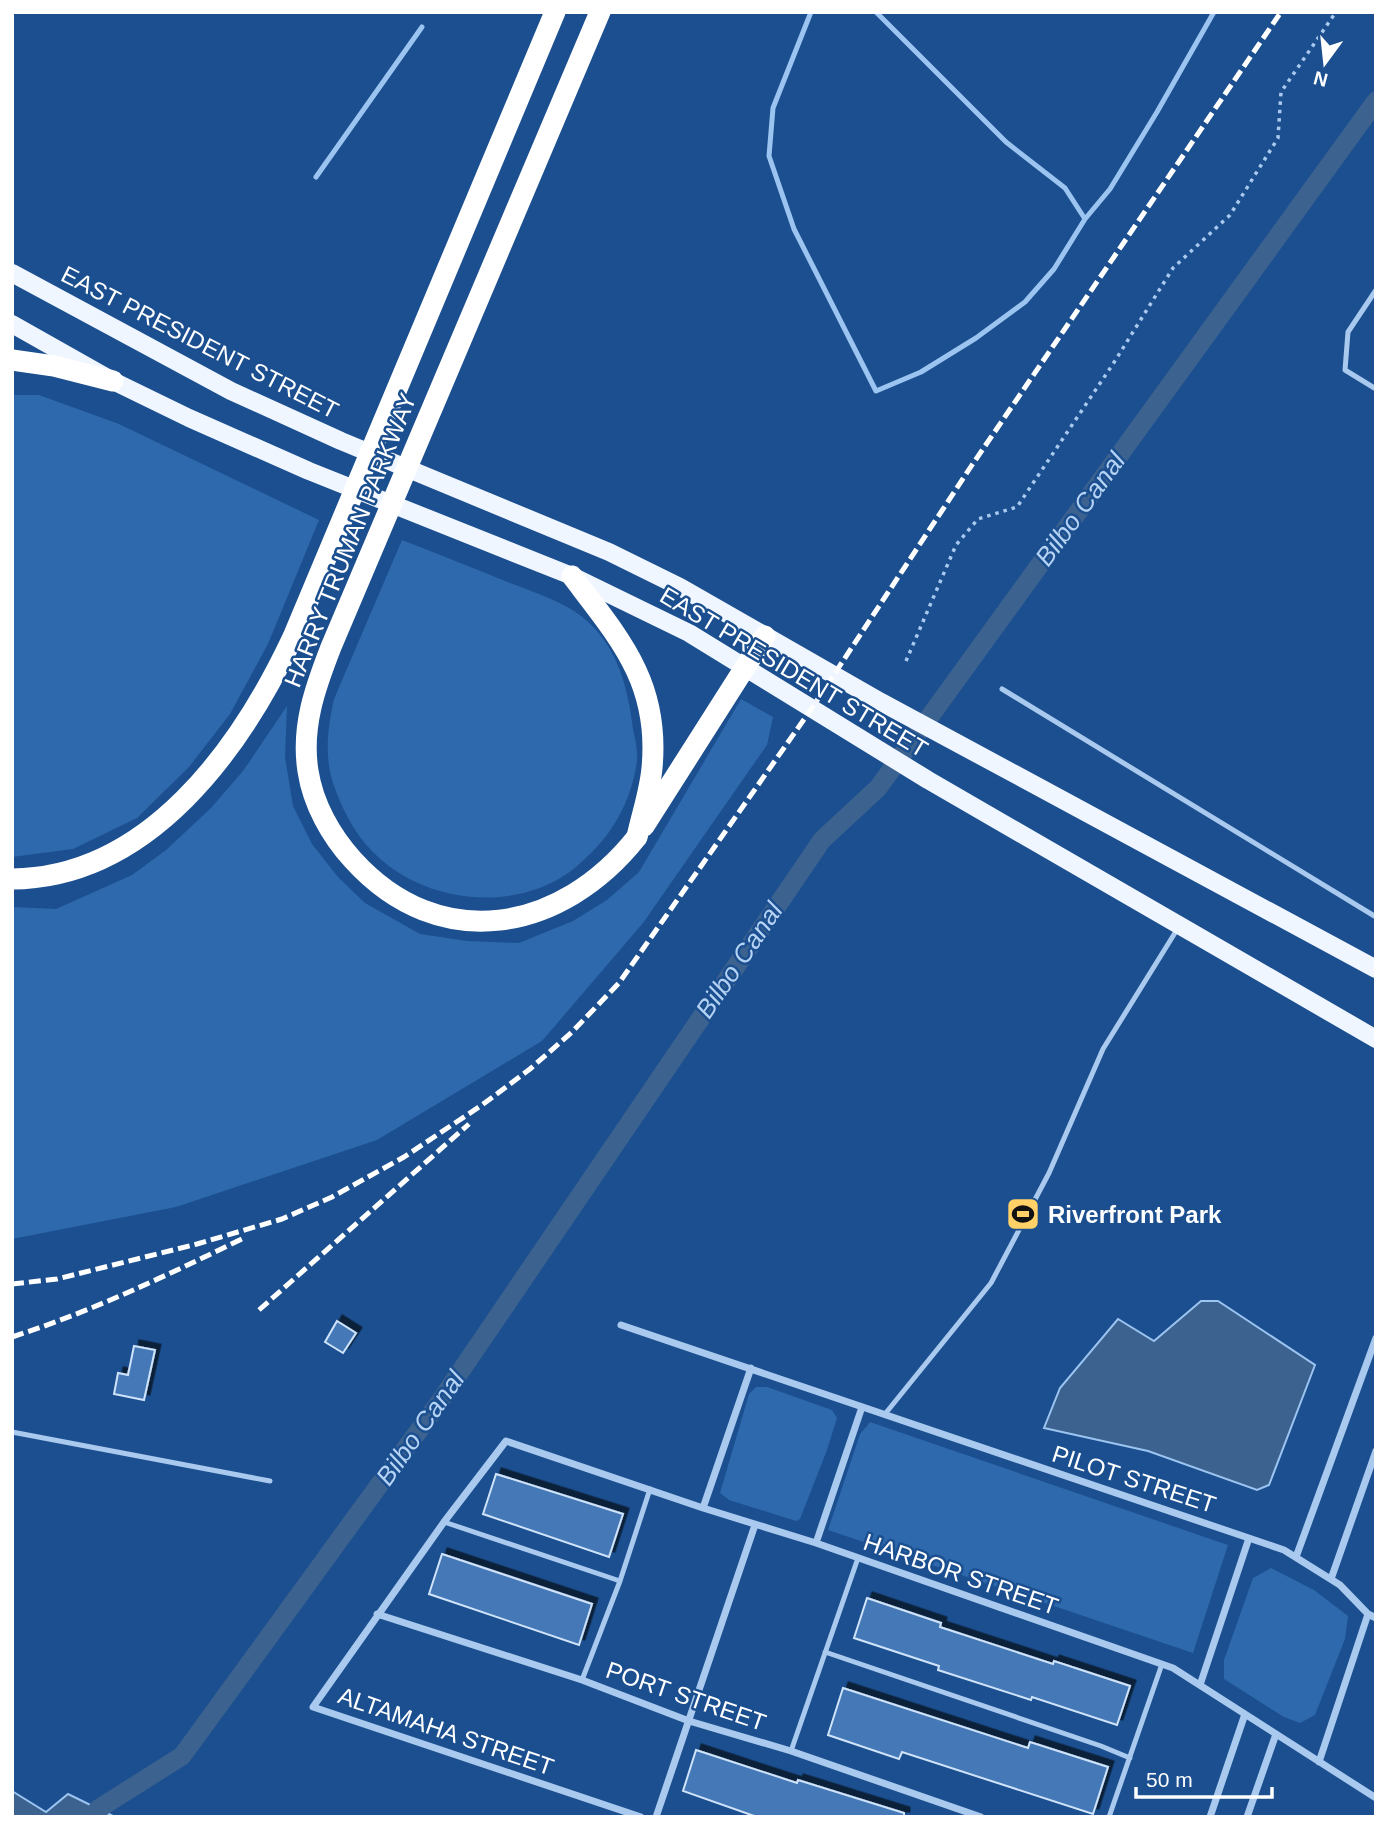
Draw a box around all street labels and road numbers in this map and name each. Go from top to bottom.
street label: EAST PRESIDENT STREET [57,260,343,424]
street label: HARRY TRUMAN PARKWAY [279,389,421,691]
street label: EAST PRESIDENT STREET [655,581,933,763]
street label: PILOT STREET [1049,1440,1219,1518]
street label: HARBOR STREET [860,1528,1062,1620]
street label: PORT STREET [603,1656,770,1736]
street label: ALTAMAHA STREET [335,1681,557,1781]

